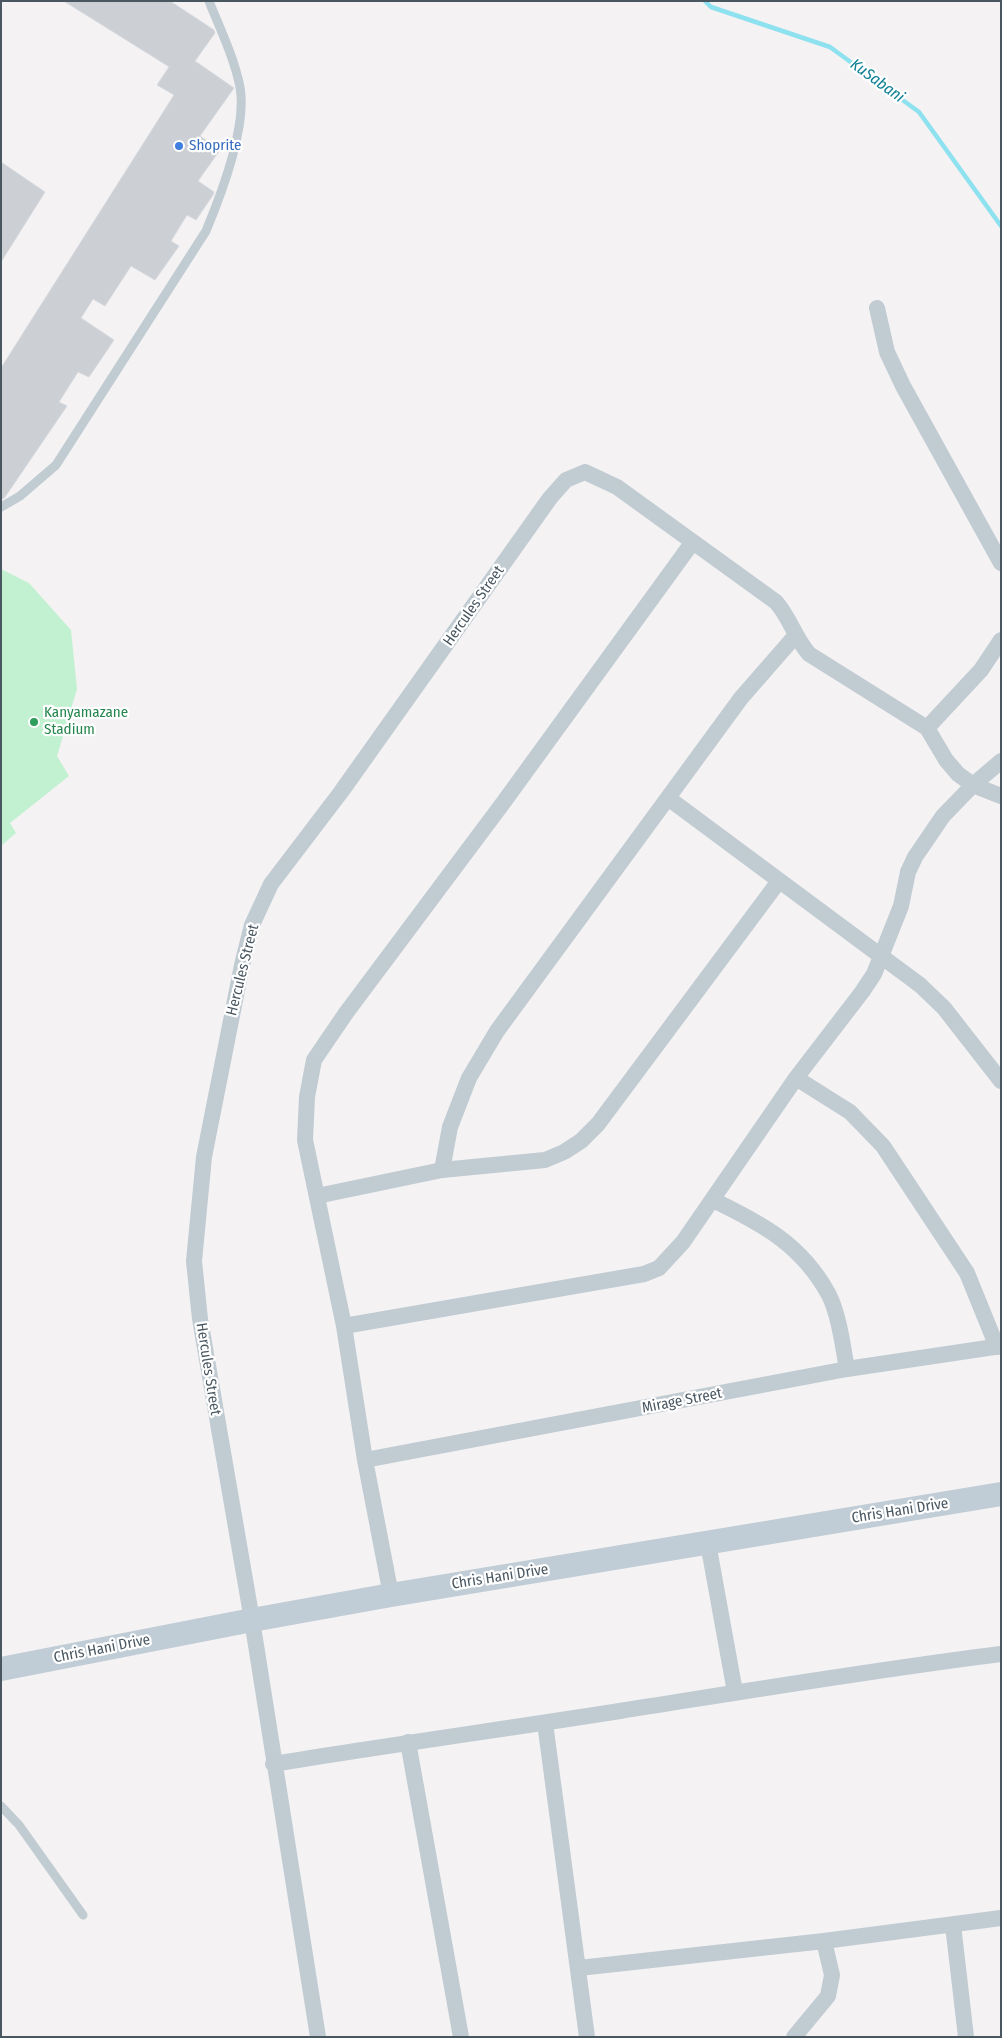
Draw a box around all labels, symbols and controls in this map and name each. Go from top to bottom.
water label: KuSabani [846,55,908,107]
place label: Shoprite [189,137,241,155]
marker: Shoprite [173,140,185,152]
street label: Hercules Street [440,563,508,649]
place label: Kanyamazane Stadium [44,704,128,739]
marker: Kanyamazane Stadium [28,716,40,728]
street label: Hercules Street [223,922,263,1018]
street label: Hercules Street [192,1321,224,1417]
street label: Mirage Street [641,1384,723,1418]
street label: Chris Hani Drive [850,1494,950,1528]
street label: Chris Hani Drive [450,1560,550,1594]
street label: Chris Hani Drive [52,1631,152,1667]

